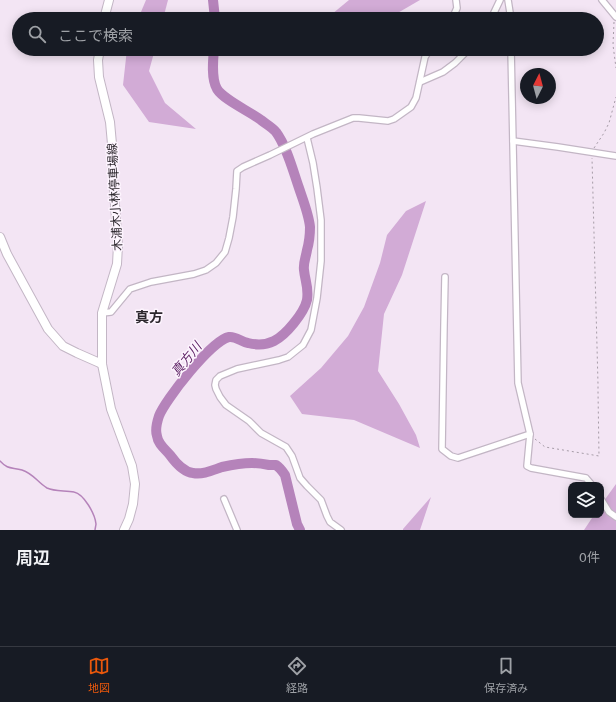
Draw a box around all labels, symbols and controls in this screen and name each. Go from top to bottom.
search box [12,12,604,56]
icon: search [26,23,48,45]
text: ここで検索 [58,27,133,45]
north arrow [520,68,556,104]
street label: 木浦木小林停車場線 [105,143,125,251]
district label: 真方 [135,309,163,325]
water label: 真方川 [168,338,206,379]
map controls [568,482,604,518]
button: layers [568,482,604,518]
text: 周辺 [16,548,50,568]
text: 0件 [579,550,600,565]
tab: 地図 [88,655,110,695]
tab: 経路 [286,655,308,695]
tab: 保存済み [484,655,528,695]

